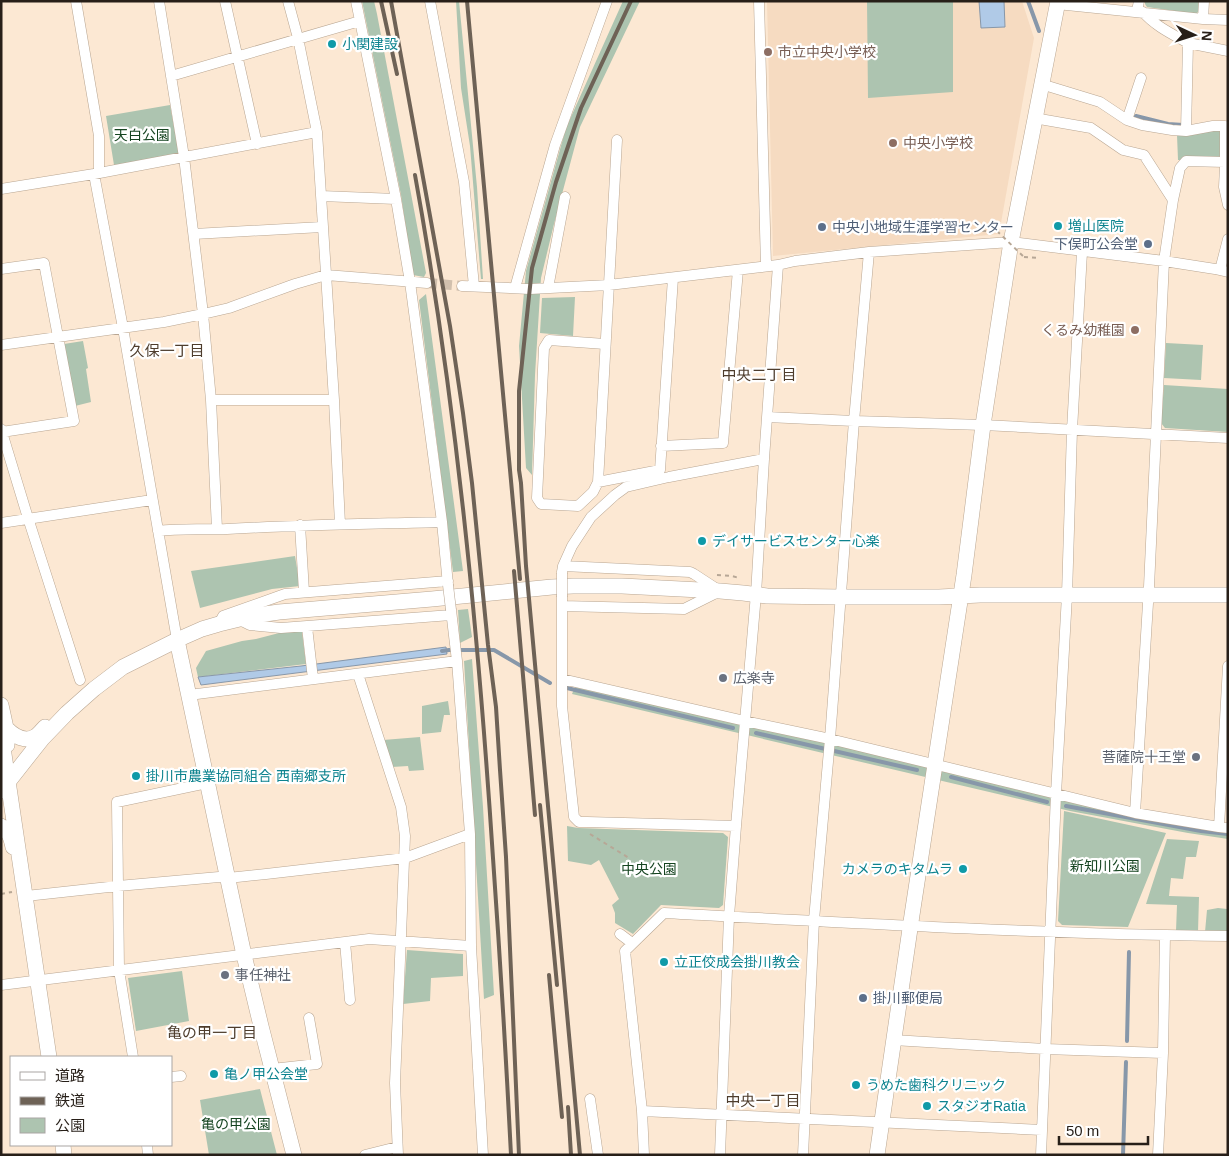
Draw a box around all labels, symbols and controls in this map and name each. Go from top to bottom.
north arrow [1169,10,1219,60]
text: N [1199,30,1215,42]
place label: 小関建設 [342,36,398,52]
marker: 小関建設 [326,38,338,50]
place label: 市立中央小学校 [778,44,876,60]
marker: 市立中央小学校 [762,46,774,58]
park label: 天白公園 [114,127,170,143]
place label: 中央小学校 [903,135,973,151]
marker: 中央小学校 [887,137,899,149]
place label: 増山医院 [1068,218,1124,234]
place label: 中央小地域生涯学習センター [832,219,1014,235]
marker: 増山医院 [1052,220,1064,232]
marker: 中央小地域生涯学習センター [816,221,828,233]
place label: 下俣町公会堂 [1054,236,1138,252]
marker: 下俣町公会堂 [1142,238,1154,250]
place label: くるみ幼稚園 [1041,322,1125,338]
marker: くるみ幼稚園 [1129,324,1141,336]
district label: 久保一丁目 [129,342,205,359]
district label: 中央二丁目 [721,366,797,383]
place label: デイサービスセンター心楽 [712,533,880,549]
marker: デイサービスセンター心楽 [696,535,708,547]
place label: 広楽寺 [733,670,775,686]
marker: 広楽寺 [717,672,729,684]
place label: 菩薩院十王堂 [1102,749,1186,765]
marker: 菩薩院十王堂 [1190,751,1202,763]
place label: 掛川市農業協同組合 西南郷支所 [146,768,346,784]
marker: 掛川市農業協同組合 西南郷支所 [130,770,142,782]
park label: 新知川公園 [1070,858,1140,874]
park label: 中央公園 [621,861,677,877]
place label: カメラのキタムラ [842,861,953,877]
marker: カメラのキタムラ [957,863,969,875]
place label: 立正佼成会掛川教会 [674,954,800,970]
marker: 立正佼成会掛川教会 [658,956,670,968]
place label: 事任神社 [235,967,291,983]
marker: 事任神社 [219,969,231,981]
place label: 掛川郵便局 [873,990,943,1006]
marker: 掛川郵便局 [857,992,869,1004]
district label: 亀の甲一丁目 [167,1024,257,1041]
legend [10,1056,172,1146]
place label: 亀ノ甲公会堂 [224,1066,308,1082]
text: 道路 [55,1067,85,1084]
marker: 亀ノ甲公会堂 [208,1068,220,1080]
place label: うめた歯科クリニック [866,1077,1006,1093]
marker: うめた歯科クリニック [850,1079,862,1091]
text: 鉄道 [55,1092,85,1109]
district label: 中央一丁目 [725,1092,801,1109]
place label: スタジオRatia [937,1098,1026,1114]
marker: スタジオRatia [921,1100,933,1112]
scale bar [1059,1114,1148,1146]
park label: 亀の甲公園 [201,1116,271,1132]
text: 公園 [55,1117,85,1134]
text: 50 m [1066,1122,1099,1139]

